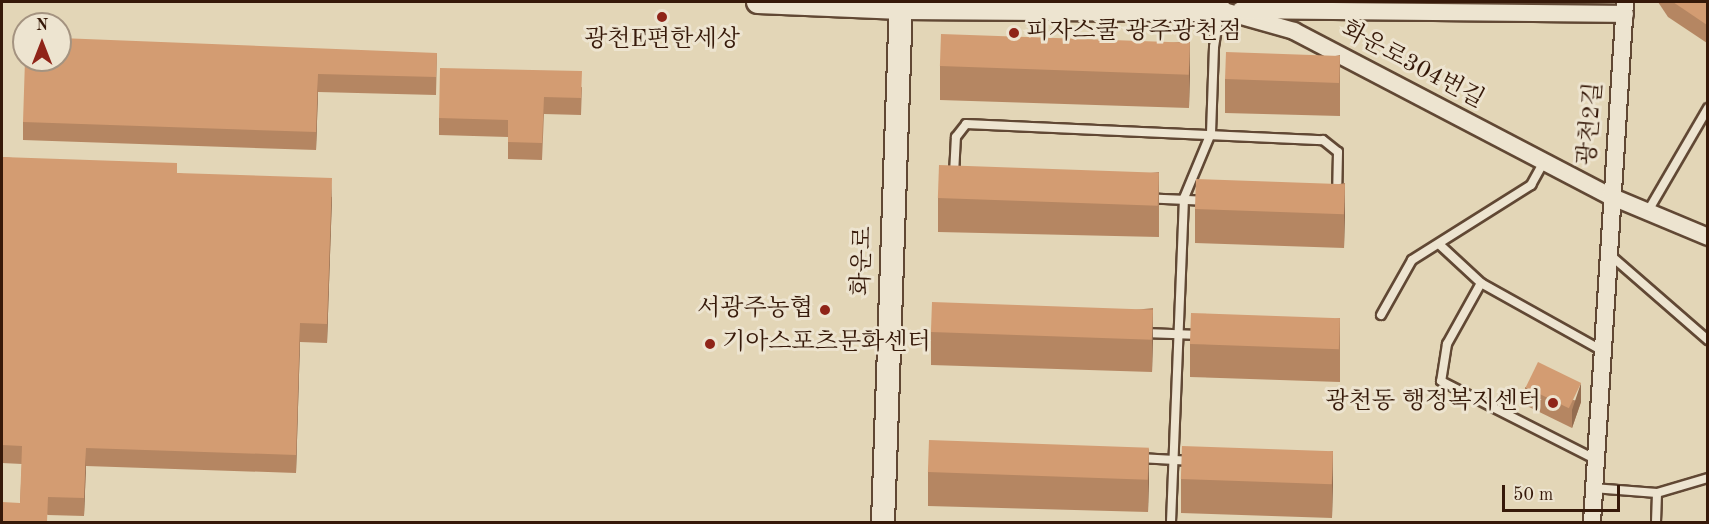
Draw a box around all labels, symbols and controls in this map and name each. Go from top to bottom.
marker: 광천E편한세상 [655,10,669,24]
north arrow [12,12,72,72]
street label: 화운로304번길 [1336,16,1488,116]
text: N [36,18,48,34]
place label: 피자스쿨 광주광천점 [1026,19,1241,47]
marker: 피자스쿨 광주광천점 [1007,26,1021,40]
place label: 광천E편한세상 [584,27,740,55]
street label: 광천2길 [1574,81,1610,167]
street label: 화운로 [848,226,880,296]
place label: 서광주농협 [697,296,813,324]
marker: 서광주농협 [818,303,832,317]
place label: 기아스포츠문화센터 [722,330,931,358]
marker: 기아스포츠문화센터 [703,337,717,351]
place label: 광천동 행정복지센터 [1326,389,1541,417]
marker: 광천동 행정복지센터 [1546,396,1560,410]
scale bar [1505,473,1624,511]
text: 50 m [1513,486,1553,504]

